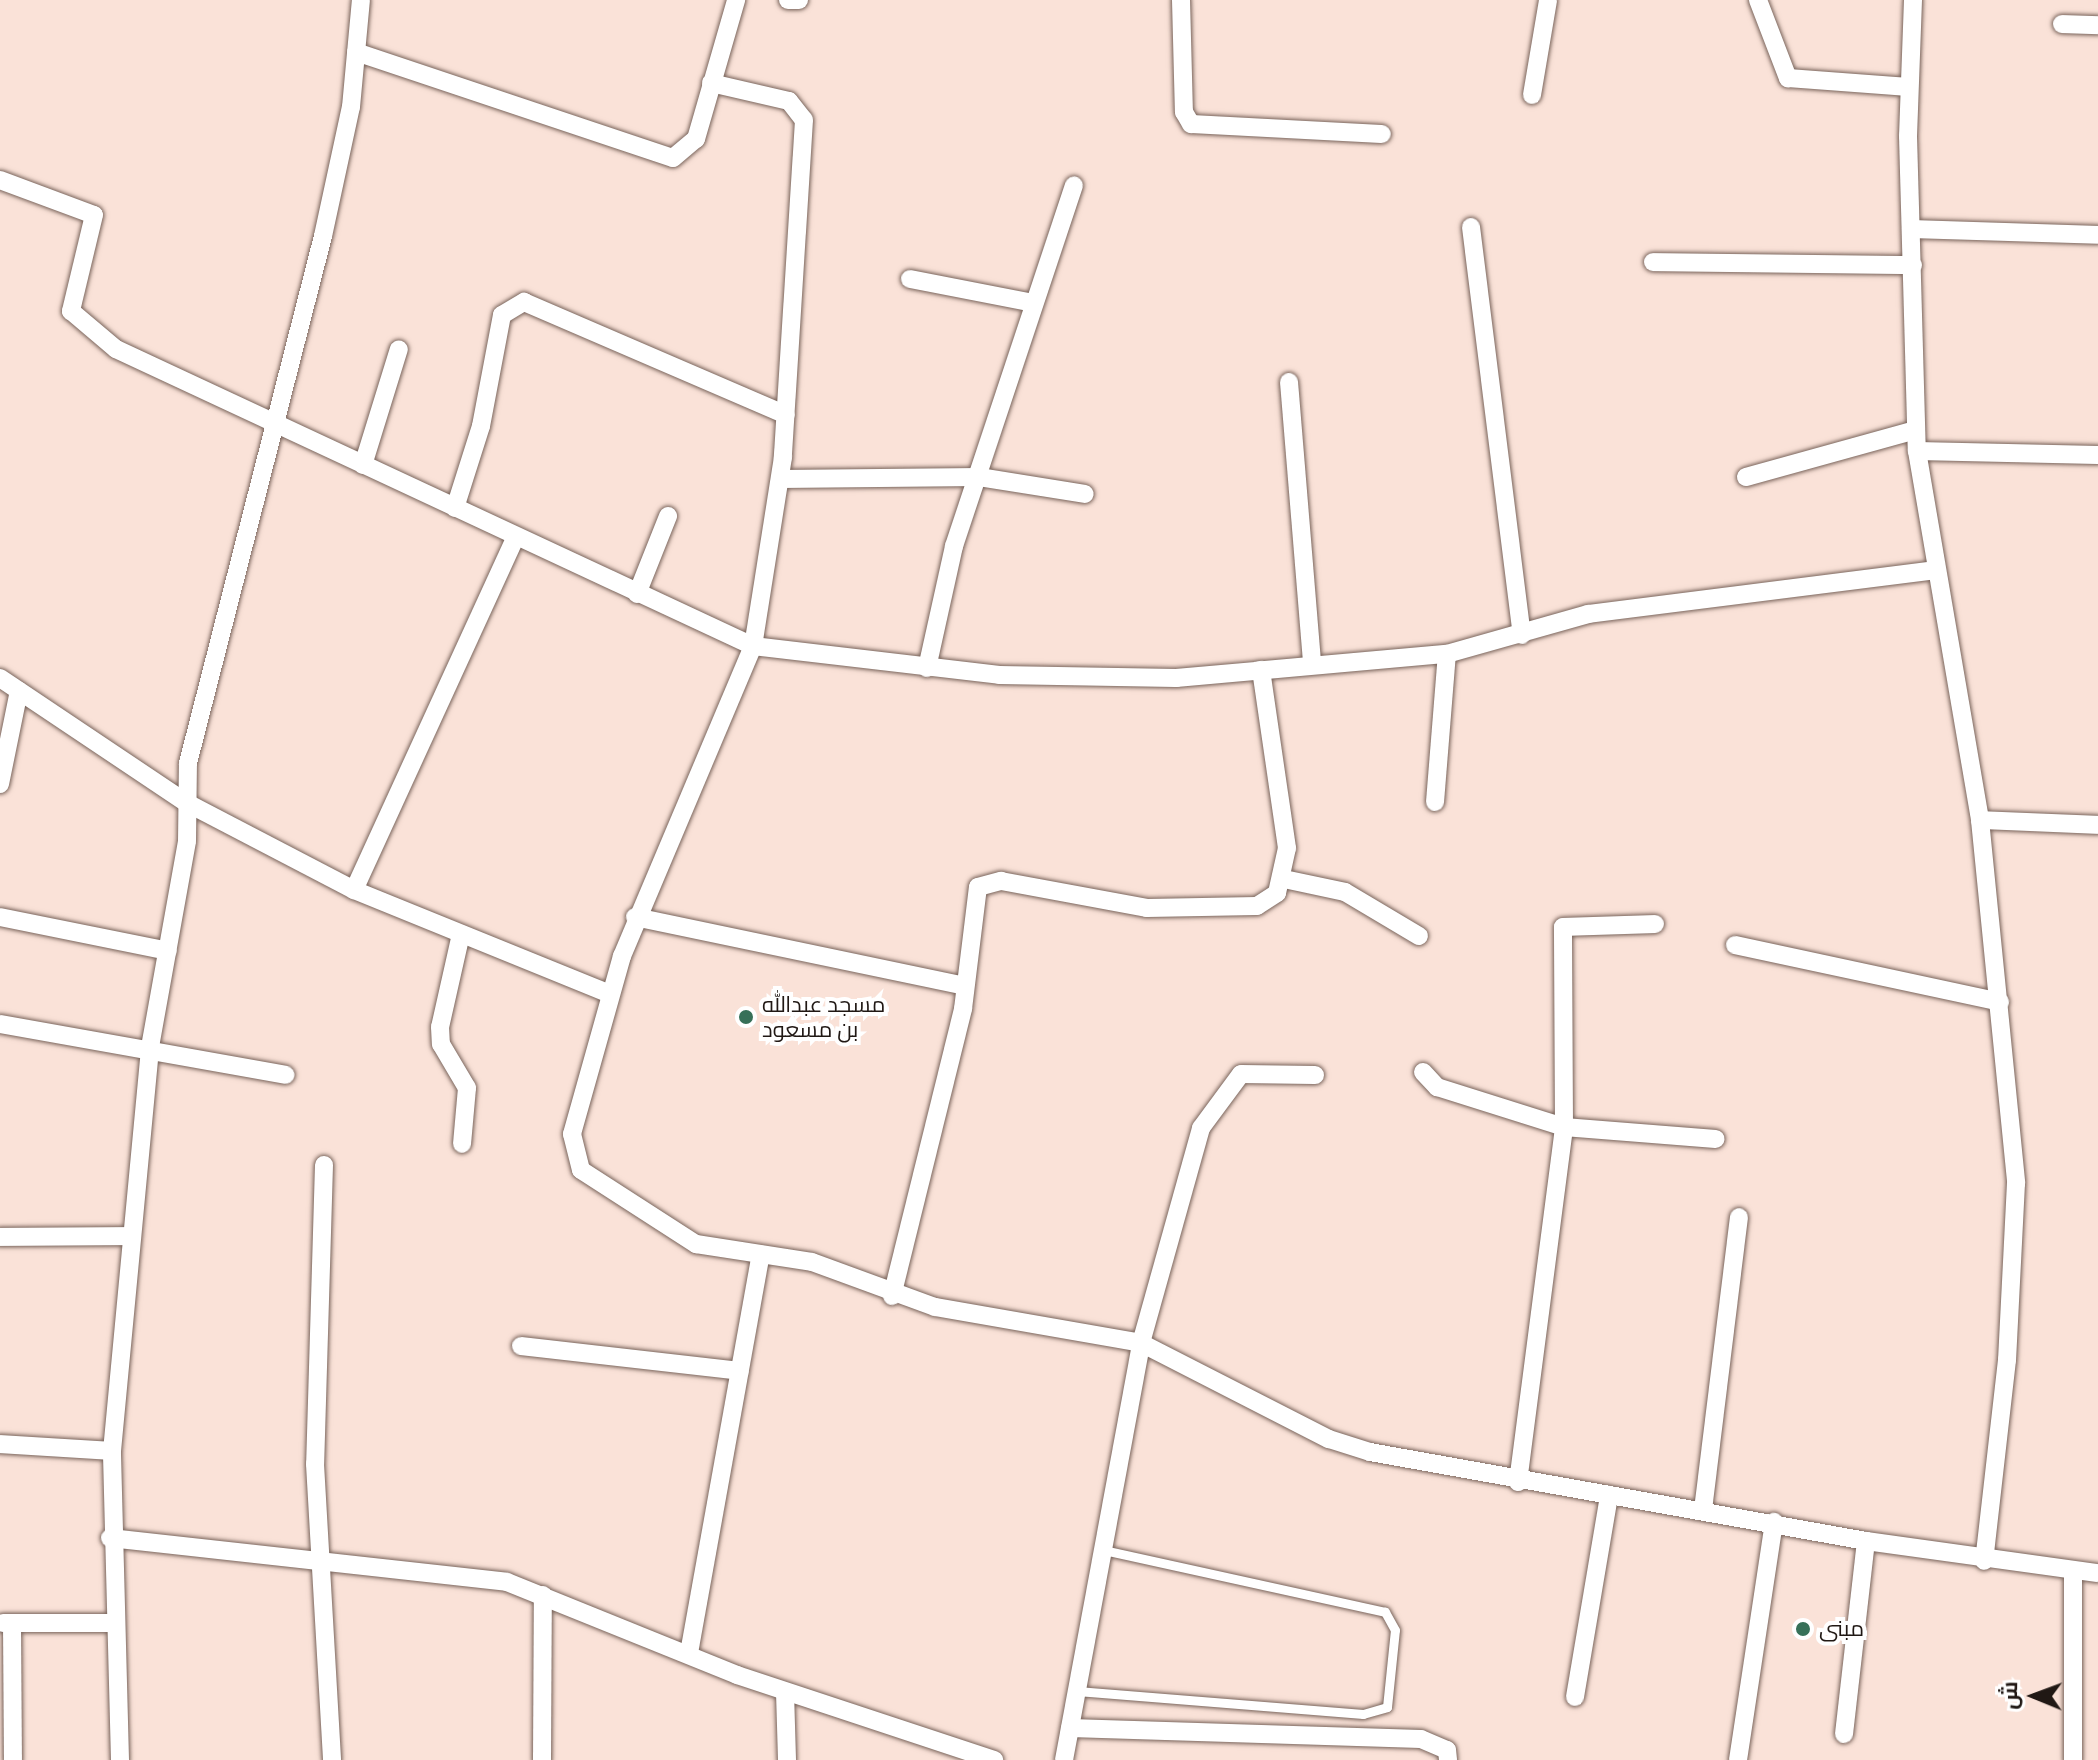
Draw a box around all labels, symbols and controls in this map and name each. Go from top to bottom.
place label: مسجد عبدالله بن مسعود [762,991,885,1042]
marker: مسجد عبدالله بن مسعود [737,1008,755,1026]
place label: مبنى [1819,1616,1864,1642]
marker: مبنى [1794,1620,1812,1638]
north arrow [1994,1656,2074,1736]
text: ش [1996,1681,2023,1710]

